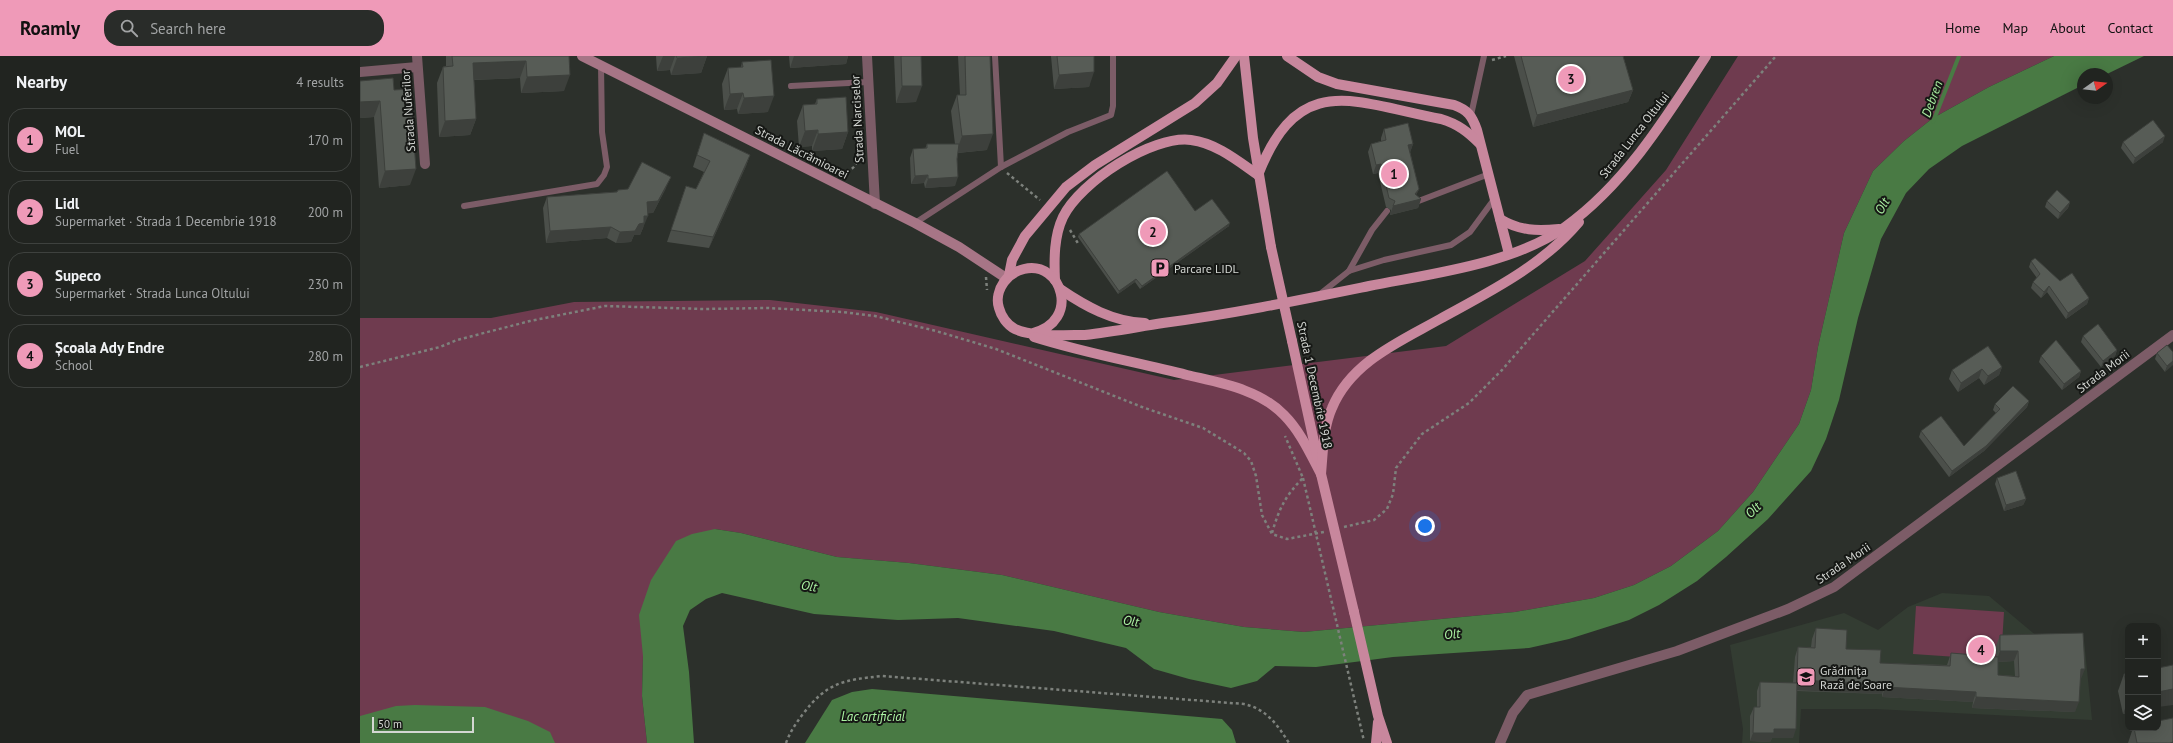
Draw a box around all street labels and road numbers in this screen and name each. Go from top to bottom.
street label: Strada Nuferilor [398,70,418,152]
street label: Strada Narciselor [847,75,867,163]
street label: Strada Lunca Oltului [1596,89,1672,181]
street label: Strada Lăcrămioarei [753,122,851,182]
street label: Strada 1 Decembrie 1918 [1294,320,1336,450]
street label: Strada Morii [2074,346,2132,396]
street label: Strada Morii [1813,539,1873,587]

